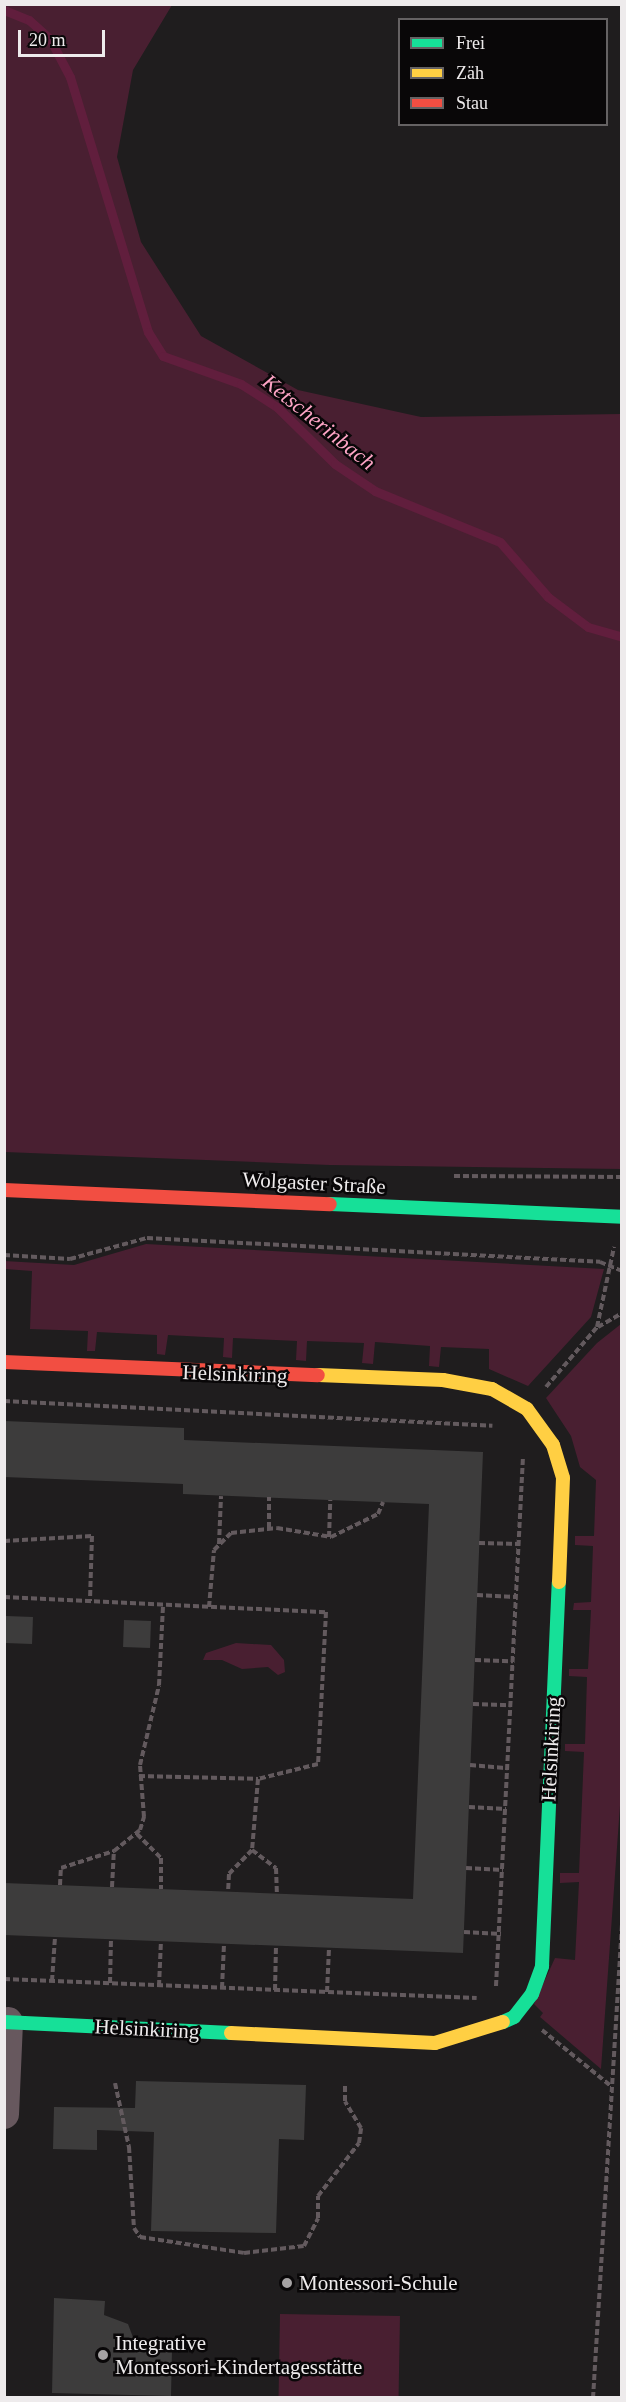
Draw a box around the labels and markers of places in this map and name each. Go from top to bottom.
place label: Montessori-Schule [299,2270,458,2296]
marker: Montessori-Schule [280,2276,294,2290]
place label: Integrative Montessori-Kindertagesstätte [115,2330,362,2380]
marker: Integrative Montessori-Kindertagesstätte [96,2348,110,2362]

